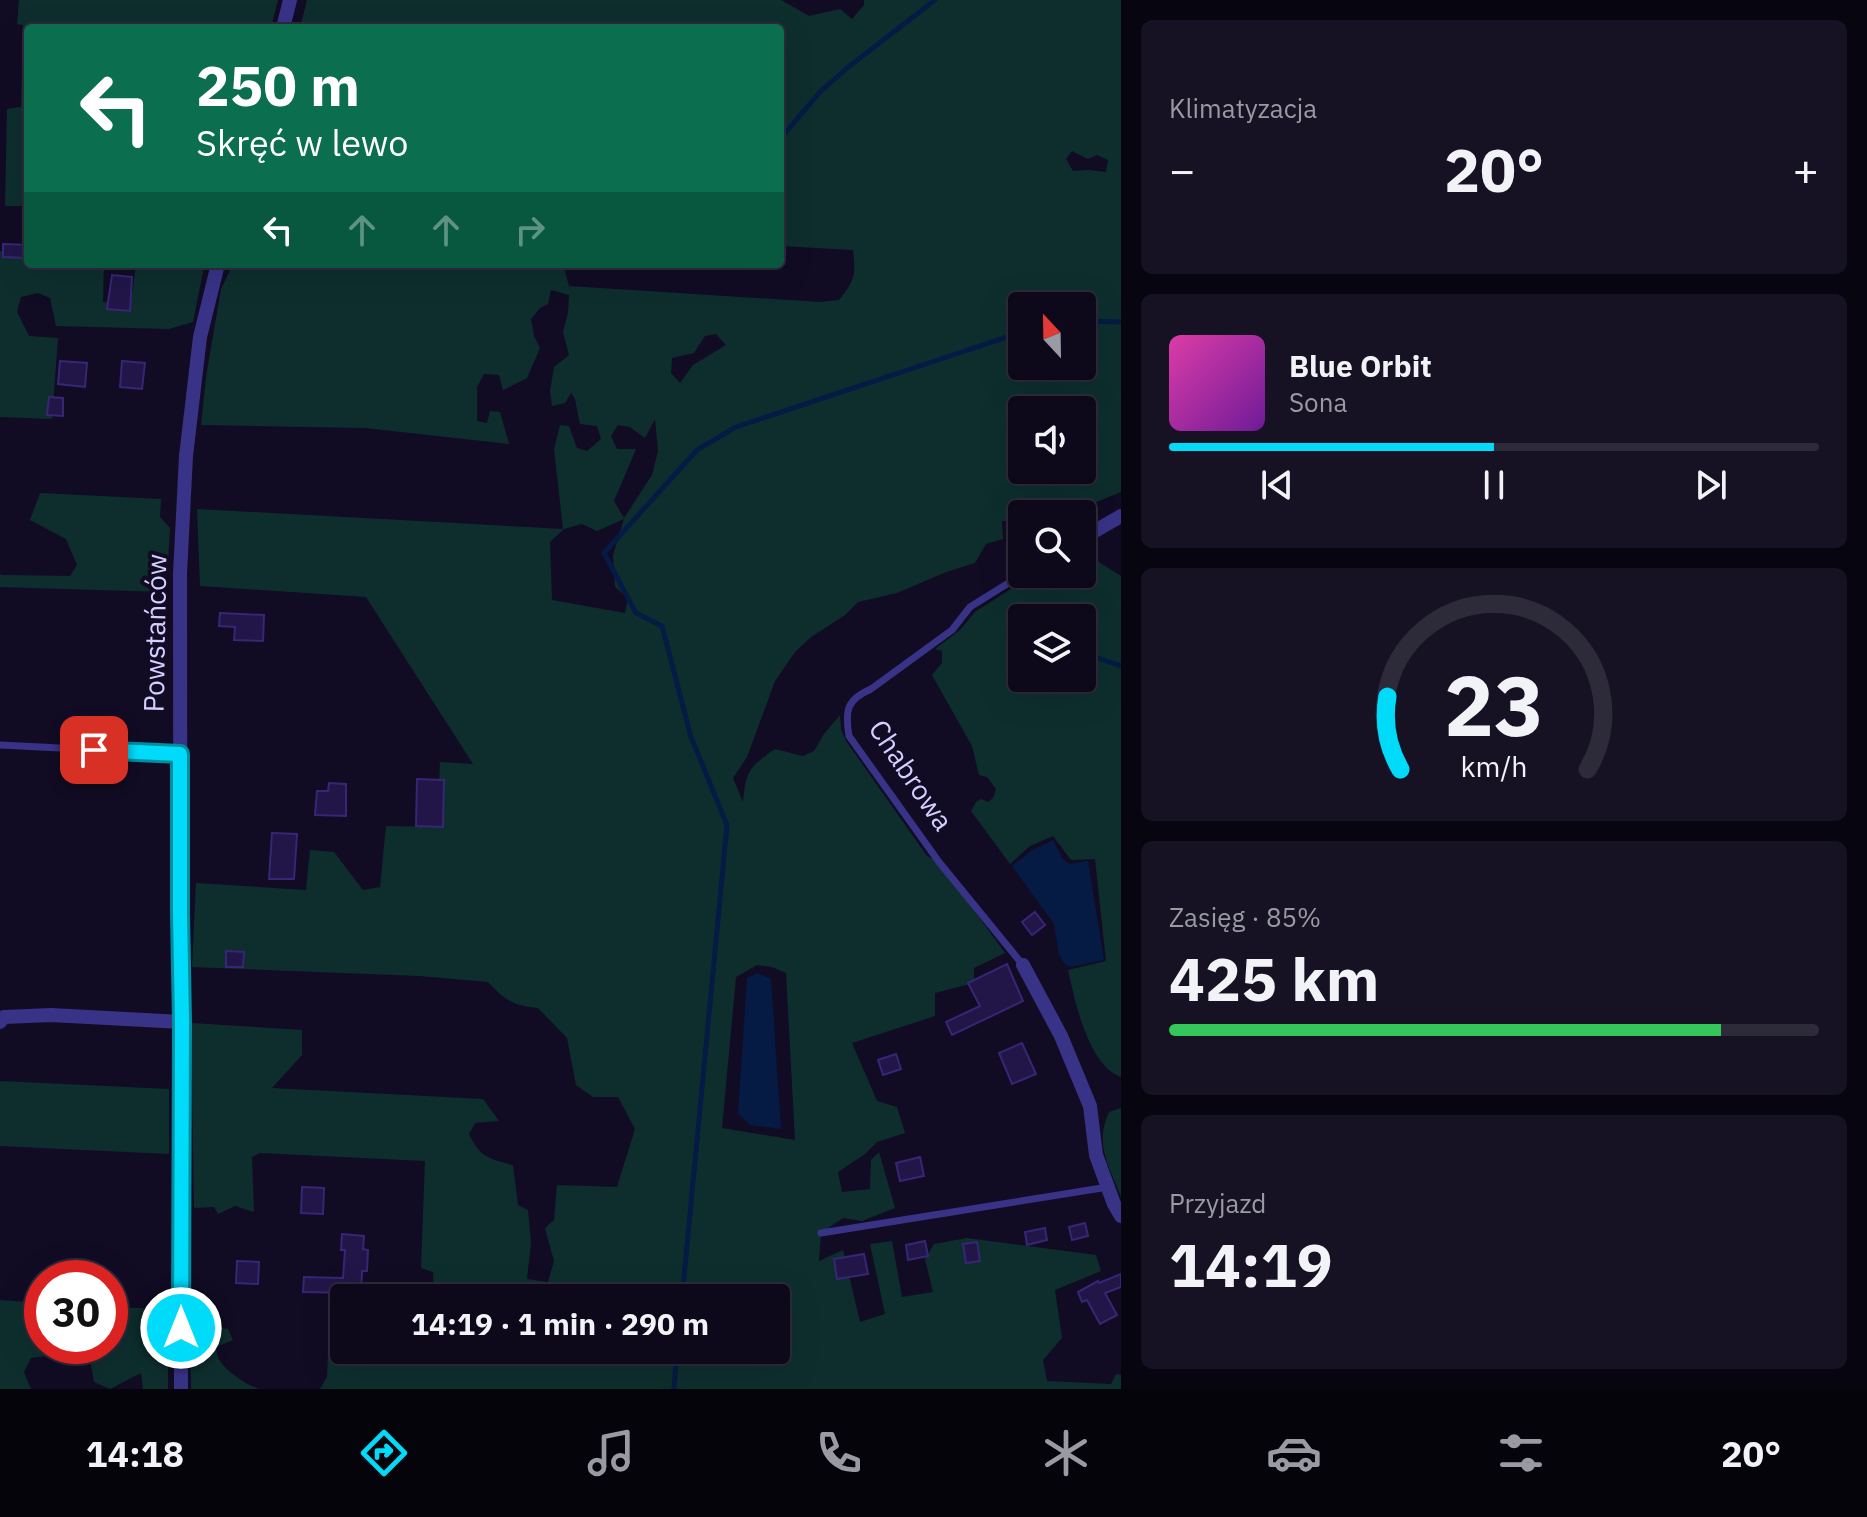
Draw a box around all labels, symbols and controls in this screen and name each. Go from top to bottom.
text: 250 m [196,49,360,121]
icon: left [64,56,168,160]
text: Klimatyzacja [1169,91,1317,125]
text: Skręć w lewo [196,119,408,166]
text: 20° [1444,130,1544,209]
text: − [1169,141,1195,198]
text: + [1793,141,1819,198]
icon: left [256,208,300,252]
icon: ahead [340,208,384,252]
icon: ahead [424,208,468,252]
icon: right [508,208,552,252]
north arrow [1008,292,1096,380]
map controls [1008,292,1096,692]
text: Blue Orbit [1289,346,1432,385]
text: Sona [1289,385,1347,419]
button: sound [1008,396,1096,484]
icon: previous [1255,463,1299,507]
icon: pause [1472,463,1516,507]
icon: next [1689,463,1733,507]
button: search [1008,500,1096,588]
street label: Powstańców [135,553,174,713]
button: layers [1008,604,1096,692]
text: 23 [1444,651,1544,759]
street label: Chabrowa [861,712,962,837]
pin [60,716,128,784]
icon: arrive [72,728,116,772]
text: km/h [1460,749,1528,786]
text: Zasięg · 85% [1169,900,1321,934]
text: 425 km [1169,939,1379,1018]
text: Przyjazd [1169,1186,1266,1220]
text: 14:19 [1169,1225,1333,1304]
speed limit sign: 30 [24,1260,128,1364]
position arrow [139,1286,223,1370]
text: 14:19 · 1 min · 290 m [411,1304,709,1343]
icon: directions [356,1425,412,1481]
icon: music [583,1425,639,1481]
icon: phone [811,1425,867,1481]
icon: climate [1038,1425,1094,1481]
icon: car [1266,1425,1322,1481]
icon: filters [1493,1425,1549,1481]
text: 14:18 [86,1430,184,1477]
text: 20° [1721,1430,1781,1477]

